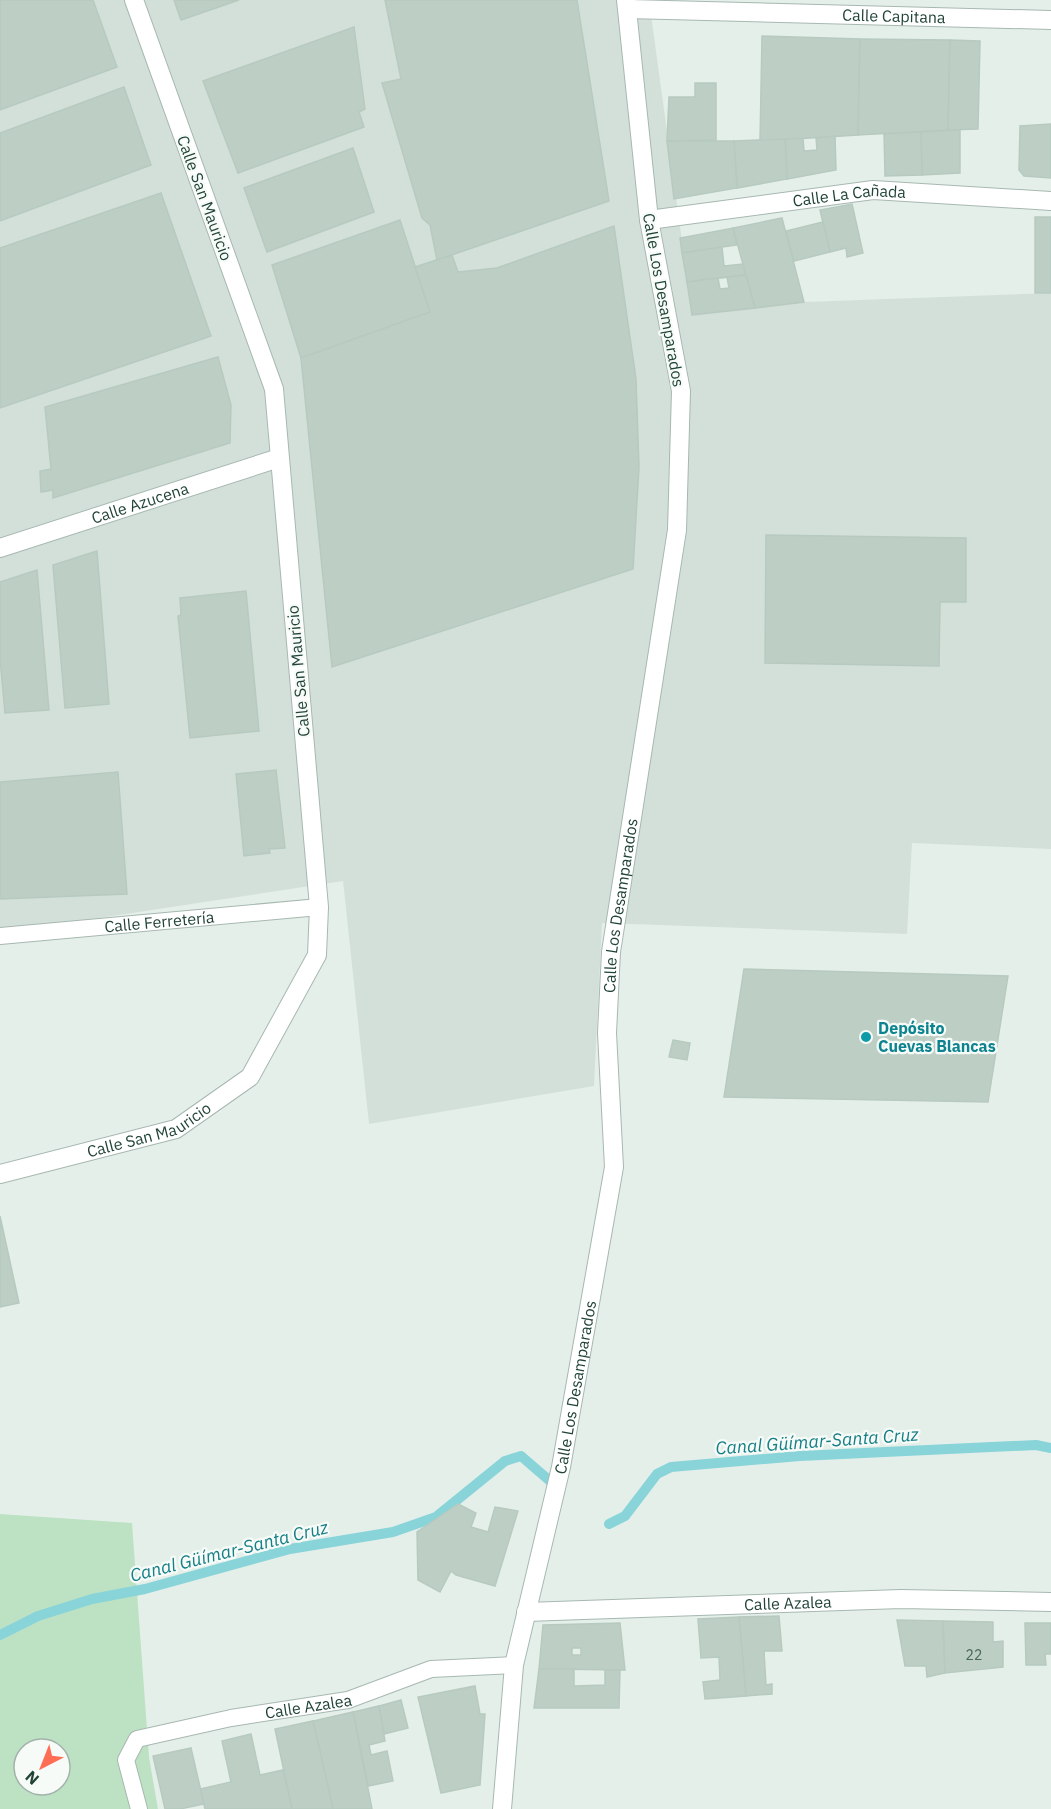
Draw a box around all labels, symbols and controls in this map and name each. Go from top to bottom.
street label: Calle Capitana [842,5,946,27]
street label: Calle San Mauricio [173,133,237,263]
street label: Calle La Cañada [791,180,907,211]
street label: Calle Los Desamparados [639,212,689,388]
street label: Calle Azucena [89,478,191,528]
street label: Calle San Mauricio [282,604,314,738]
street label: Calle Los Desamparados [599,817,642,993]
street label: Calle Ferretería [104,907,216,936]
place label: Depósito Cuevas Blancas [878,1018,996,1056]
marker: Depósito Cuevas Blancas [859,1030,873,1044]
street label: Calle San Mauricio [85,1098,215,1161]
street label: Calle Los Desamparados [550,1299,600,1476]
water label: Canal Güímar-Santa Cruz [715,1422,920,1460]
water label: Canal Güímar-Santa Cruz [128,1515,331,1587]
street label: Calle Azalea [744,1591,833,1614]
house number: 22 [966,1646,982,1664]
street label: Calle Azalea [263,1689,354,1723]
north arrow [12,1737,72,1797]
text: N [21,1767,43,1789]

